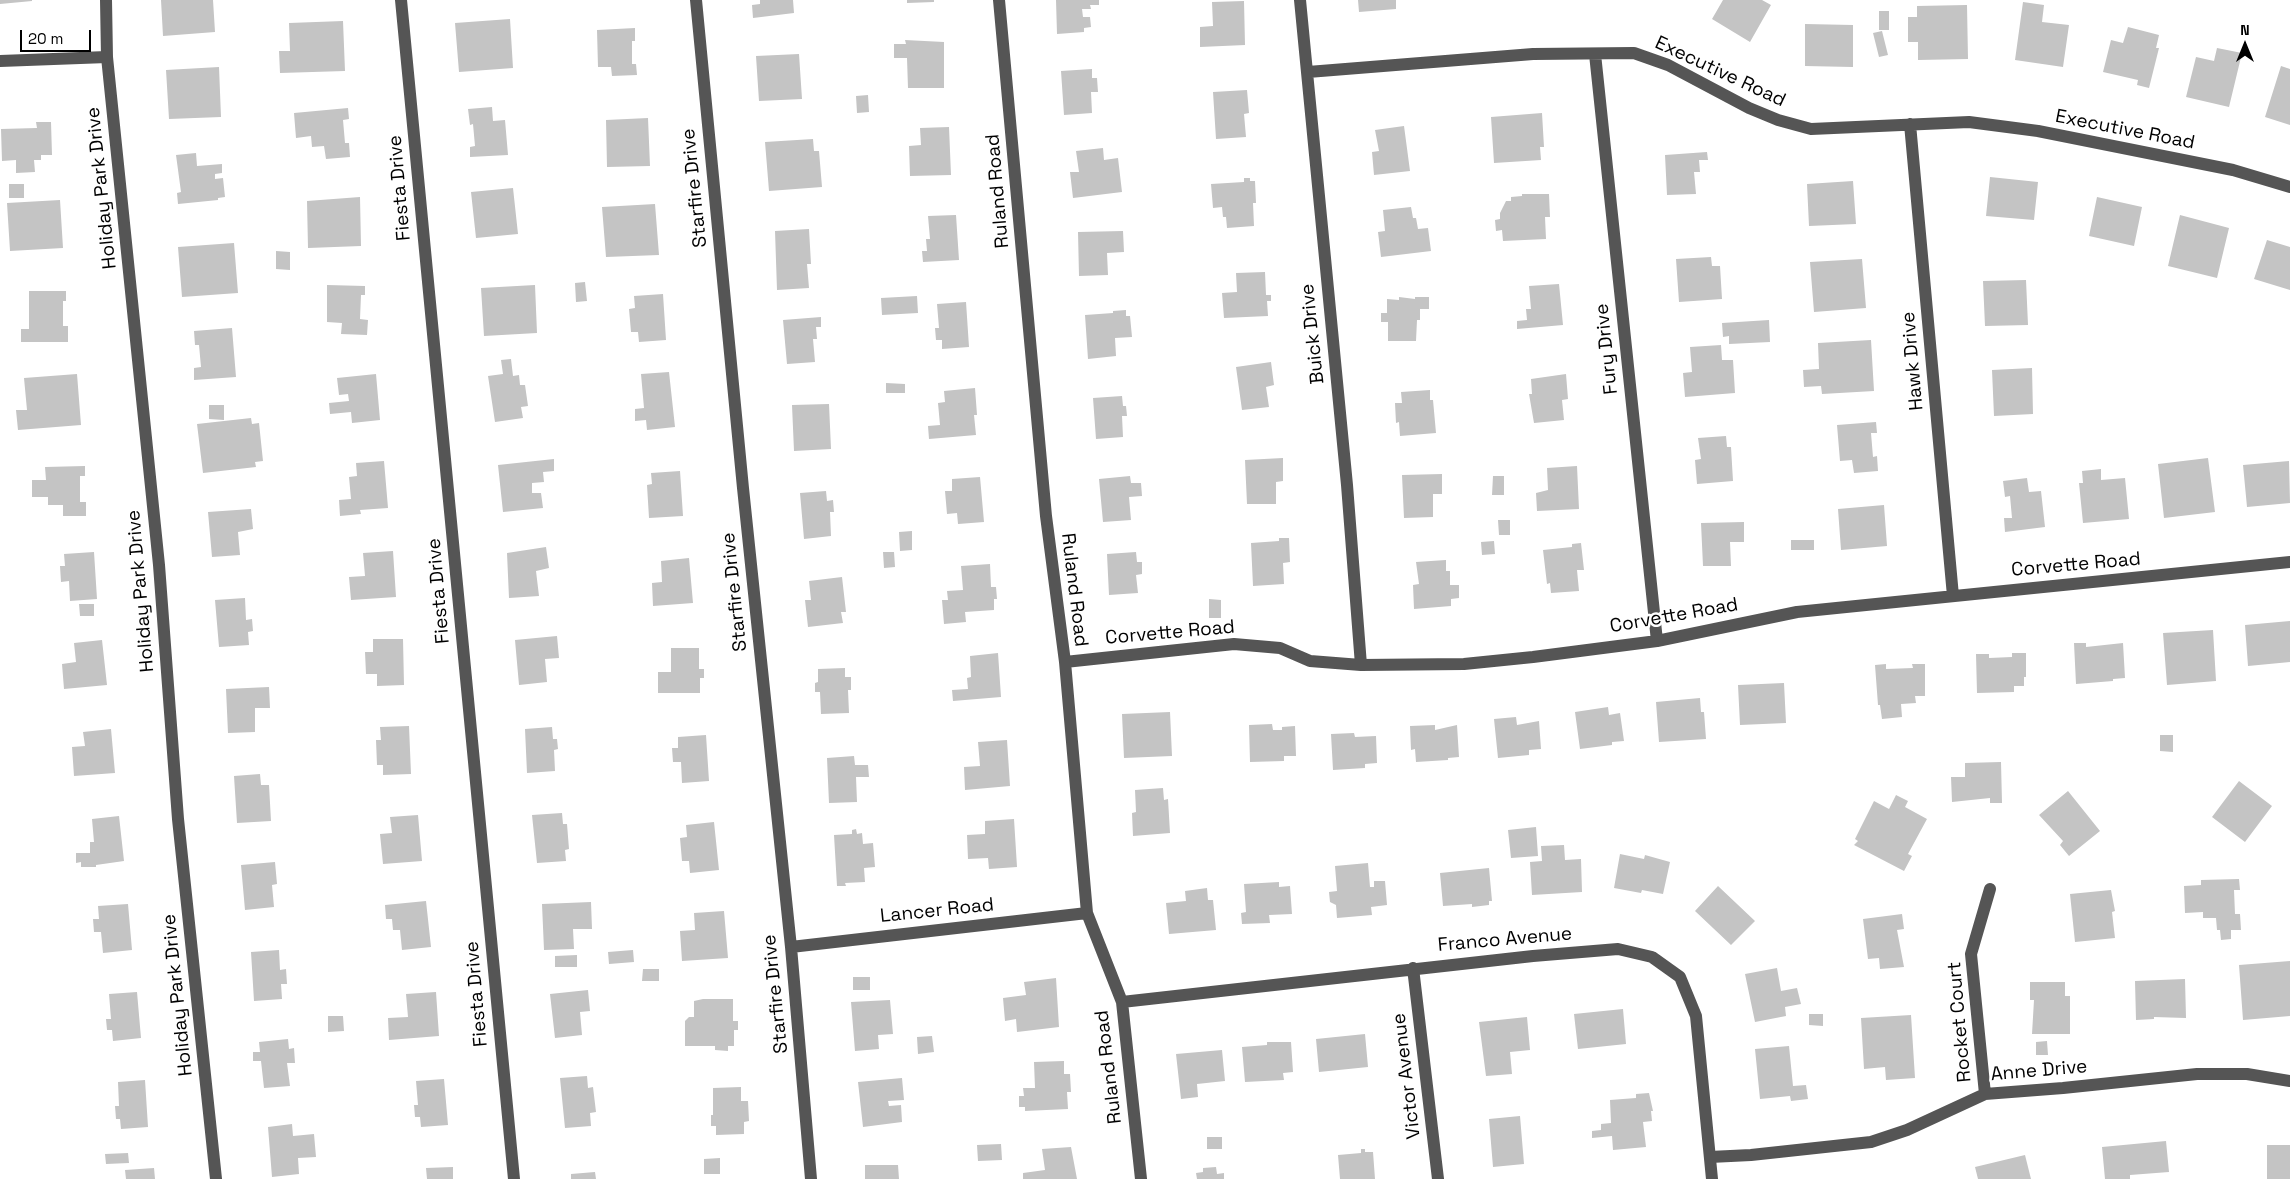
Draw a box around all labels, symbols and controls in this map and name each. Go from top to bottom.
scale bar [22,20,94,52]
north arrow [2220,20,2270,70]
text: N [2240,21,2250,39]
text: 20 m [28,29,63,48]
street label: Executive Road [1651,32,1789,112]
street label: Executive Road [2053,105,2197,155]
street label: Holiday Park Drive [82,106,122,270]
street label: Starfire Drive [677,127,713,249]
street label: Ruland Road [982,133,1014,249]
street label: Fiesta Drive [384,134,416,242]
street label: Buick Drive [1296,283,1330,385]
street label: Fury Drive [1591,303,1623,395]
street label: Hawk Drive [1897,311,1929,411]
street label: Holiday Park Drive [123,509,159,673]
street label: Starfire Drive [717,531,753,653]
street label: Ruland Road [1056,532,1092,648]
street label: Fiesta Drive [423,537,455,645]
street label: Corvette Road [2010,548,2142,582]
street label: Corvette Road [1608,594,1740,638]
street label: Corvette Road [1104,616,1236,650]
street label: Lancer Road [879,894,995,928]
street label: Holiday Park Drive [158,913,198,1077]
street label: Franco Avenue [1437,923,1573,957]
street label: Starfire Drive [758,933,794,1055]
street label: Fiesta Drive [461,940,493,1048]
street label: Rocket Court [1943,961,1977,1083]
street label: Ruland Road [1091,1009,1127,1125]
street label: Victor Avenue [1388,1012,1426,1140]
street label: Anne Drive [1990,1055,2088,1087]

